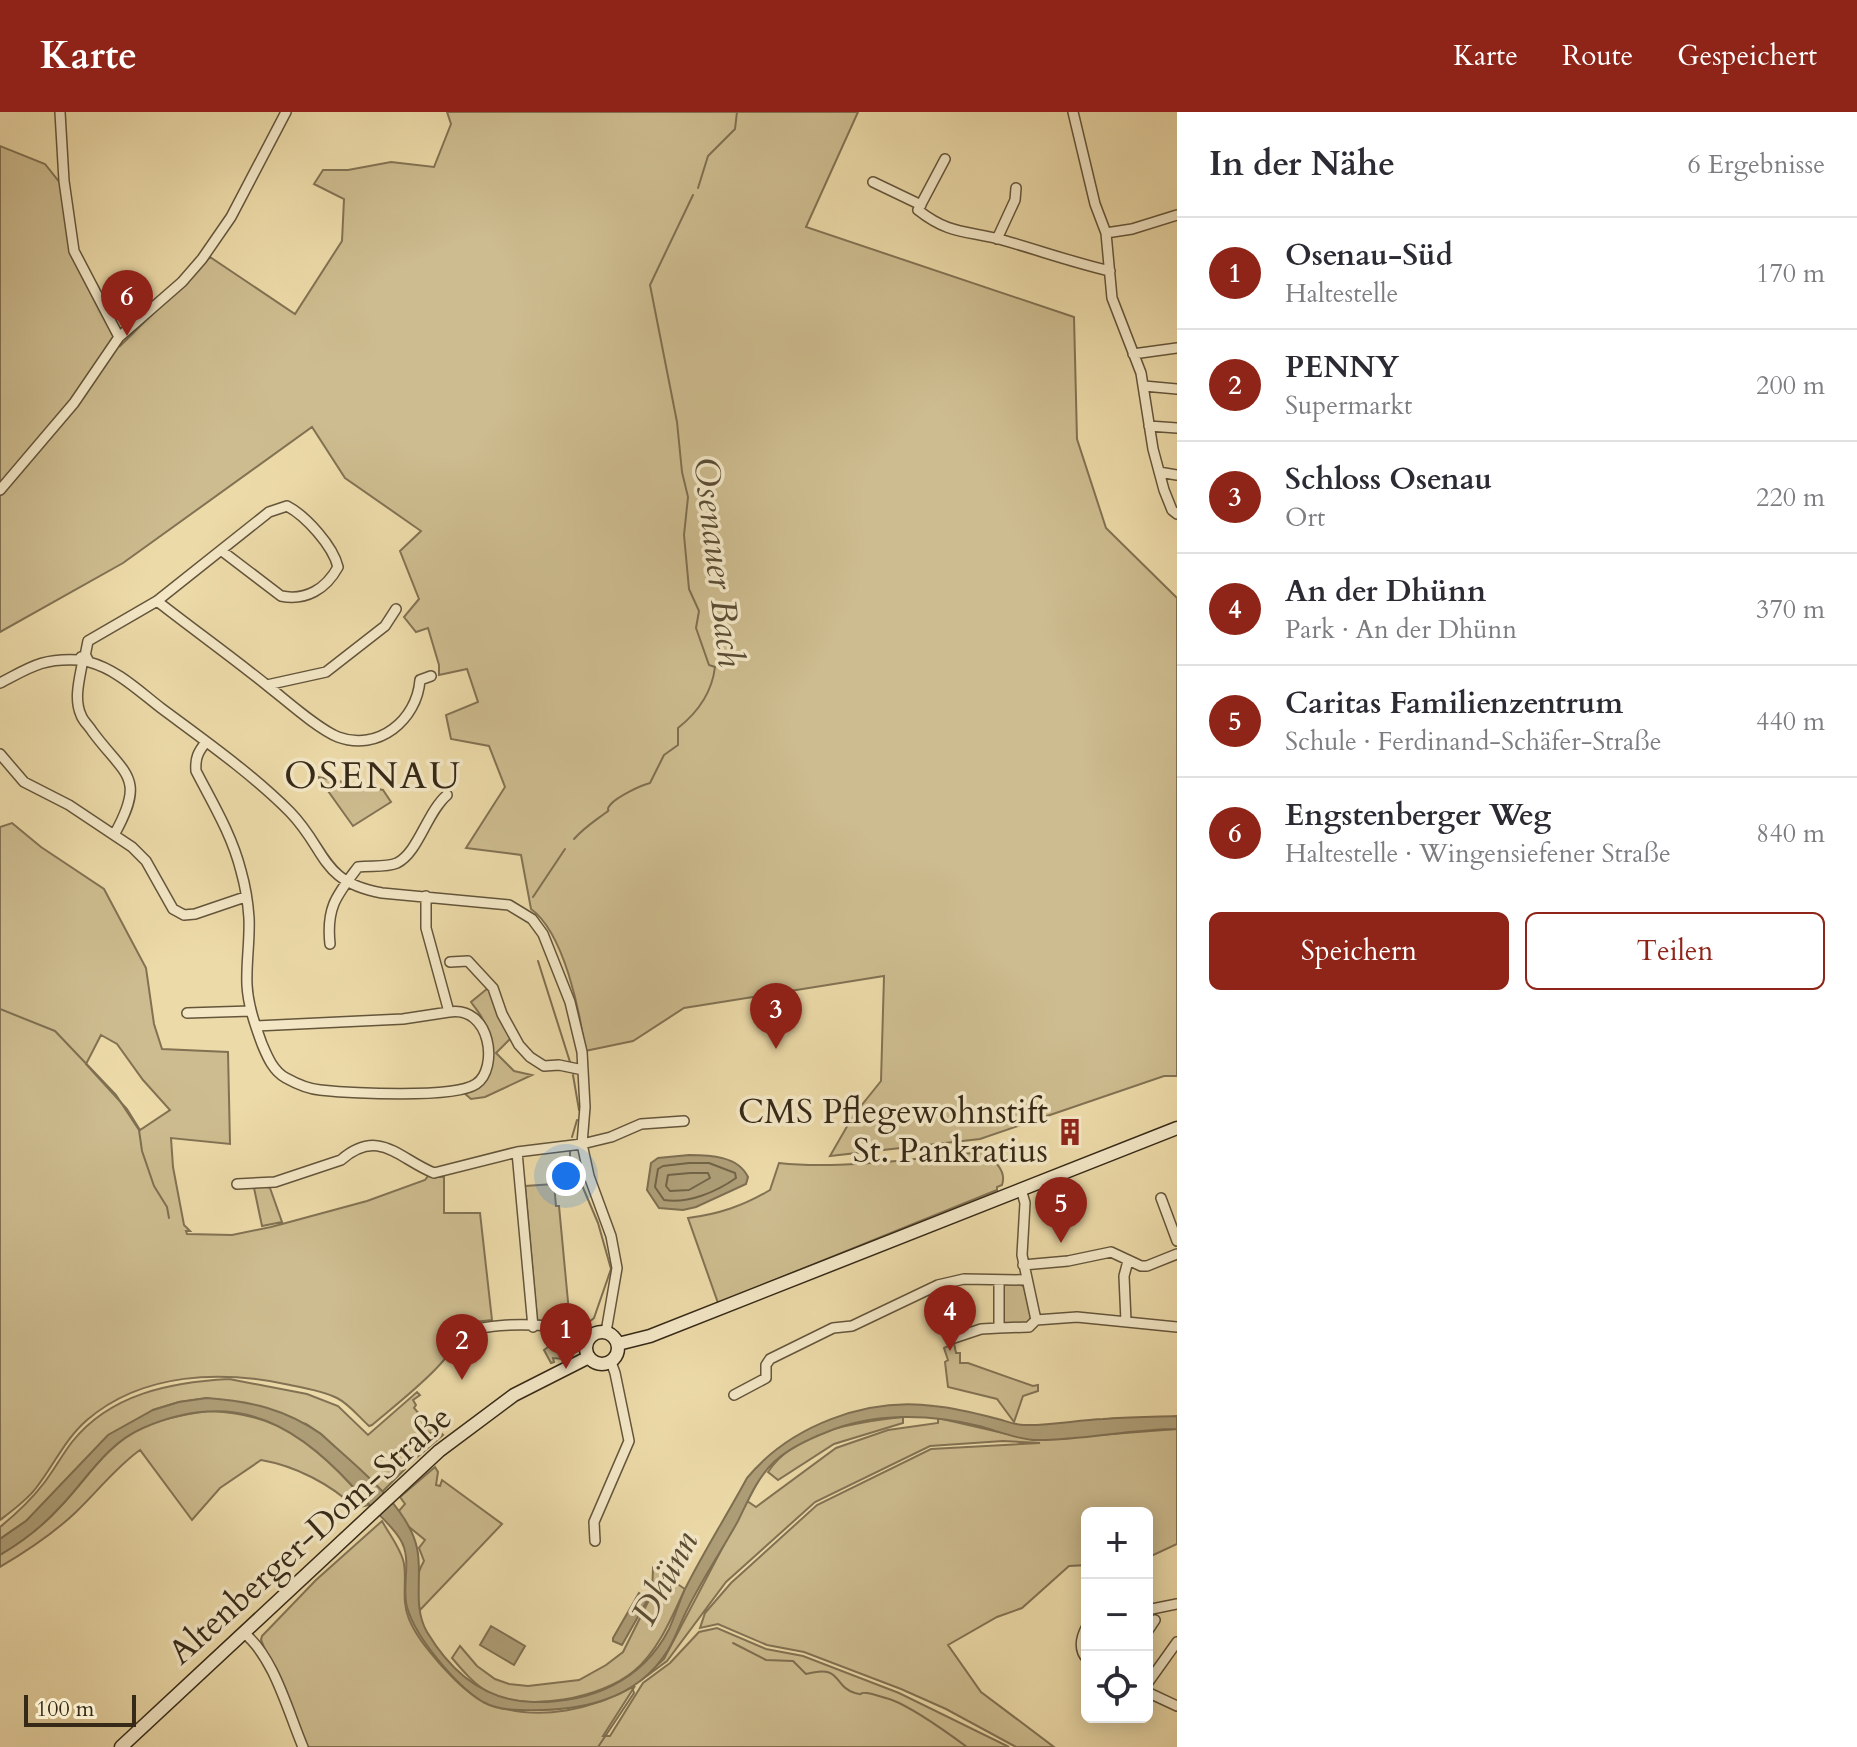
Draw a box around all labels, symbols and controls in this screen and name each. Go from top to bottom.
text: Karte [40,30,137,82]
text: Karte [1453,37,1518,75]
text: Route [1562,37,1633,75]
text: Gespeichert [1677,37,1817,75]
text: In der Nähe [1209,141,1395,187]
text: 6 Ergebnisse [1688,147,1825,182]
text: Osenau-Süd [1285,235,1453,276]
text: 1 [1228,256,1242,291]
text: 170 m [1756,256,1825,291]
pin: 6 [101,270,153,336]
text: Haltestelle [1285,276,1398,311]
text: PENNY [1285,347,1399,388]
text: 2 [1228,368,1242,403]
text: 200 m [1756,368,1825,403]
text: Supermarkt [1285,388,1412,423]
water label: Osenauer Bach [681,454,755,670]
text: Schloss Osenau [1285,459,1492,500]
text: 3 [1228,480,1242,515]
text: 220 m [1756,480,1825,515]
text: Ort [1285,500,1325,535]
text: An der Dhünn [1285,571,1486,612]
text: 4 [1228,592,1242,627]
text: 370 m [1756,592,1825,627]
text: Park · An der Dhünn [1285,612,1517,647]
text: Caritas Familienzentrum [1285,683,1623,724]
text: 5 [1228,704,1242,739]
text: 440 m [1756,704,1825,739]
text: Schule · Ferdinand-Schäfer-Straße [1285,724,1662,759]
district label: OSENAU [284,750,462,802]
text: Engstenberger Weg [1285,795,1551,836]
text: 6 [1228,816,1242,851]
text: 840 m [1756,816,1825,851]
text: Haltestelle · Wingensiefener Straße [1285,836,1671,871]
button: Speichern [1209,912,1509,990]
button: Teilen [1525,912,1825,990]
pin: 3 [750,983,802,1049]
place label: CMS Pflegewohnstift St. Pankratius [738,1089,1048,1174]
building icon: CMS Pflegewohnstift St. Pankratius [1055,1117,1085,1147]
your location [546,1156,586,1196]
pin: 5 [1035,1177,1087,1243]
pin: 4 [924,1285,976,1351]
pin: 1 [540,1303,592,1369]
pin: 2 [436,1314,488,1380]
street label: Altenberger-Dom-Straße [158,1395,462,1675]
map controls [1081,1507,1153,1723]
button: + [1081,1507,1153,1579]
water label: Dhünn [620,1522,710,1633]
button: − [1081,1579,1153,1651]
button: locate [1081,1651,1153,1723]
scale bar [24,1691,136,1727]
text: 100 m [36,1694,94,1724]

